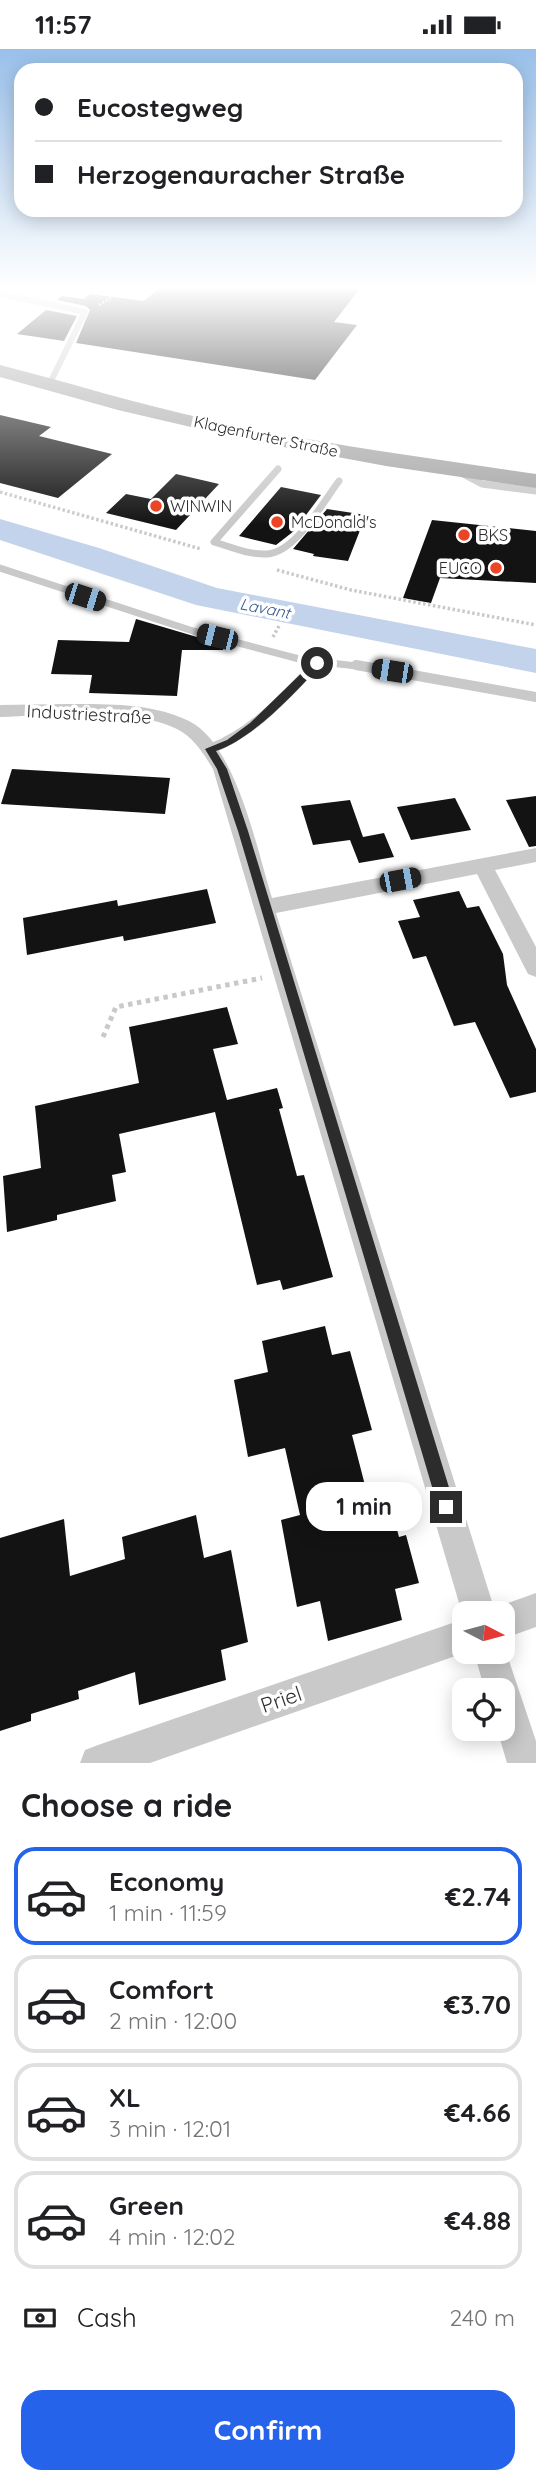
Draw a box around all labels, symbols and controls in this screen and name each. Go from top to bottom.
text: 11:57 [35,8,92,41]
text: Eucostegweg [77,91,243,124]
text: Herzogenauracher Straße [77,158,405,191]
street label: Klagenfurter Straße [192,411,340,461]
place label: WINWIN [170,496,232,516]
marker: WINWIN [148,498,164,514]
place label: McDonald's [291,512,377,532]
marker: McDonald's [269,514,285,530]
place label: BKS [478,525,508,545]
marker: BKS [456,527,472,543]
place label: EUCO [439,558,482,578]
marker: EUCO [488,560,504,576]
car [62,581,109,613]
water label: Lavant [238,593,293,623]
car [195,622,240,652]
route start [301,647,333,679]
car [370,657,415,685]
street label: Industriestraße [26,699,152,729]
car [378,866,423,894]
callout: 1 min [306,1483,422,1531]
route end [430,1491,462,1523]
text: 1 min [336,1492,392,1521]
north arrow [452,1601,514,1664]
map controls [452,1601,515,1741]
button: locate [452,1678,515,1741]
street label: Priel [257,1680,305,1718]
text: Choose a ride [21,1785,233,1825]
icon: car [25,1865,88,1928]
text: Economy [109,1865,224,1898]
text: €2.74 [445,1880,511,1913]
text: 1 min · 11:59 [109,1898,227,1927]
icon: car [25,1973,88,2036]
text: Comfort [109,1973,214,2006]
text: €3.70 [444,1988,511,2021]
text: 2 min · 12:00 [109,2006,237,2035]
icon: car [25,2081,88,2144]
text: XL [109,2081,141,2114]
text: €4.66 [444,2096,511,2129]
text: 3 min · 12:01 [109,2114,231,2143]
icon: car [25,2189,88,2252]
text: Green [109,2189,184,2222]
text: €4.88 [444,2204,511,2237]
text: 4 min · 12:02 [109,2222,236,2251]
icon: cash [21,2299,59,2337]
text: Cash [77,2301,137,2334]
text: 240 m [450,2303,515,2332]
button: Confirm [21,2390,515,2470]

